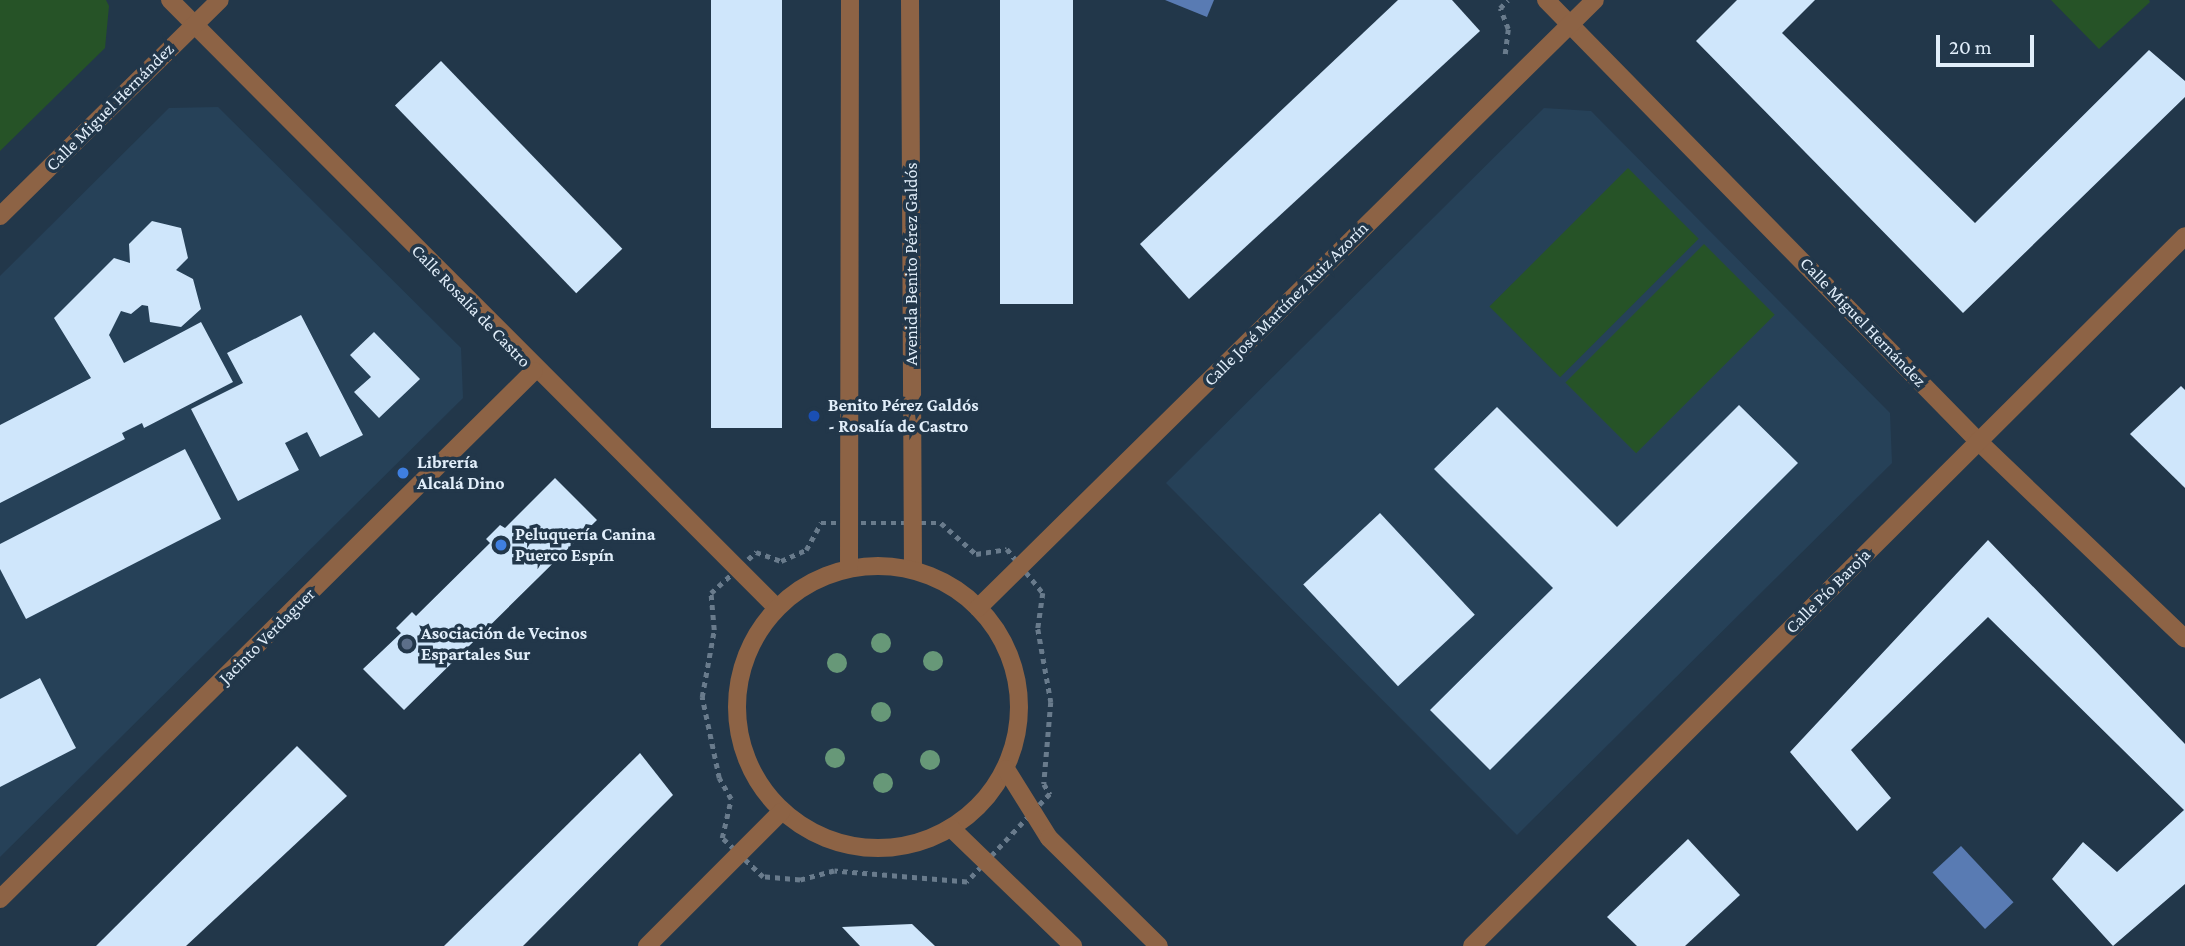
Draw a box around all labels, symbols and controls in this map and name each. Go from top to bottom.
scale bar [1940,21,2038,65]
text: 20 m [1949,35,1992,59]
street label: Calle Miguel Hernández [41,38,179,176]
street label: Avenida Benito Pérez Galdós [900,162,922,366]
street label: Calle José Martínez Ruiz Azorín [1199,217,1373,391]
street label: Calle Rosalía de Castro [407,240,535,372]
street label: Calle Miguel Hernández [1795,253,1931,391]
place label: Benito Pérez Galdós - Rosalía de Castro [828,395,979,438]
marker: Benito Pérez Galdós - Rosalía de Castro [806,408,822,424]
place label: Librería Alcalá Dino [417,452,505,494]
marker: Librería Alcalá Dino [395,465,411,481]
place label: Peluquería Canina Puerco Espín [515,524,656,566]
marker: Peluquería Canina Puerco Espín [493,537,509,553]
street label: Calle Pío Baroja [1781,544,1875,638]
street label: Jacinto Verdaguer [214,583,320,689]
place label: Asociación de Vecinos Espartales Sur [421,623,587,666]
marker: Asociación de Vecinos Espartales Sur [399,636,415,652]

